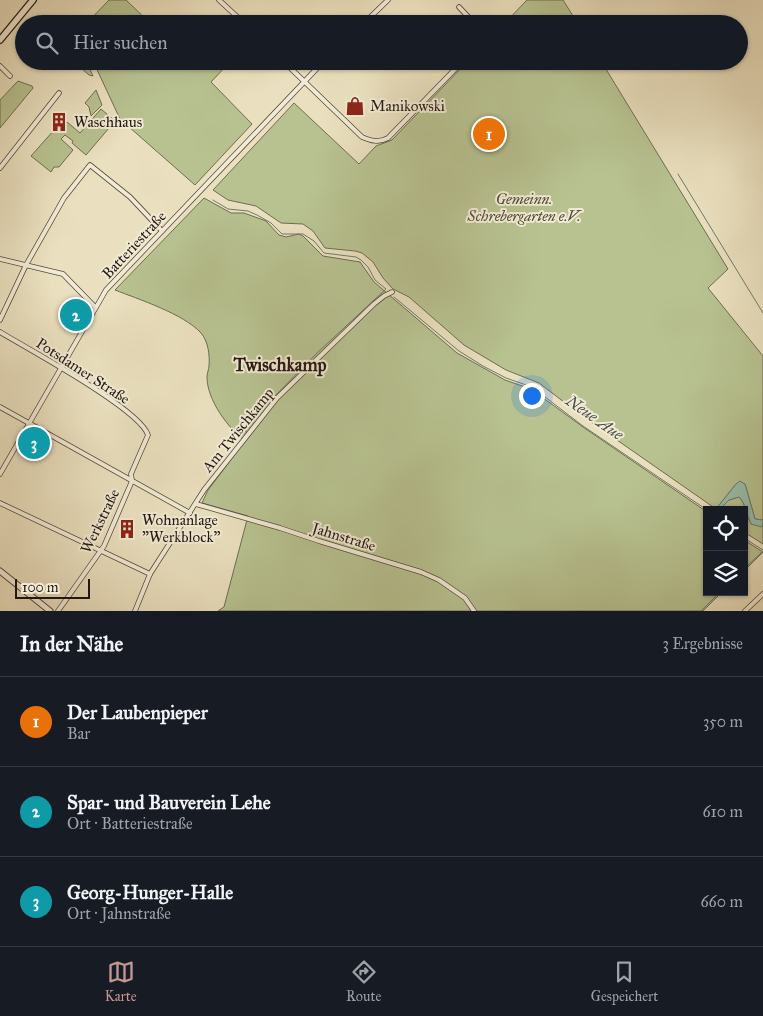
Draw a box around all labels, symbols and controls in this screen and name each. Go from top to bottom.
search box [15,15,748,70]
icon: search [33,29,61,57]
text: Hier suchen [73,31,167,54]
shop icon: Manikowski [344,95,366,117]
place label: Manikowski [370,97,445,115]
building icon: Waschhaus [48,111,70,133]
place label: Waschhaus [74,113,142,131]
pin: 1 [473,115,505,153]
park label: Gemeinn. Schrebergarten e.V. [466,190,582,225]
street label: Batteriestraße [98,207,170,283]
pin: 2 [60,296,92,334]
street label: Potsdamer Straße [33,334,133,408]
district label: Twischkamp [232,354,327,377]
your location [519,383,545,409]
street label: Am Twischkamp [198,384,278,477]
water label: Neue Aue [562,390,628,445]
pin: 3 [18,424,50,462]
street label: Werkstraße [77,486,123,556]
map controls [703,506,748,596]
button: locate [703,506,748,551]
place label: Wohnanlage "Werkblock" [142,511,221,546]
building icon: Wohnanlage "Werkblock" [116,518,138,540]
street label: Jahnstraße [308,518,378,556]
button: layers [703,551,748,596]
scale bar [15,576,90,599]
text: 100 m [22,579,59,596]
text: In der Nähe [20,631,123,657]
text: 3 Ergebnisse [662,634,743,653]
text: Der Laubenpieper [67,701,208,724]
text: 1 [33,712,39,731]
text: 350 m [703,712,743,731]
text: Bar [67,724,90,743]
text: Spar- und Bauverein Lehe [67,791,271,814]
text: 2 [32,802,40,821]
text: 610 m [702,802,743,821]
text: Ort · Batteriestraße [67,814,193,833]
text: Georg-Hunger-Halle [67,881,233,904]
text: 3 [33,892,39,911]
text: 660 m [700,892,743,911]
text: Ort · Jahnstraße [67,904,171,923]
tab: Karte [105,958,137,1005]
tab: Route [346,958,381,1005]
tab: Gespeichert [591,958,658,1005]

